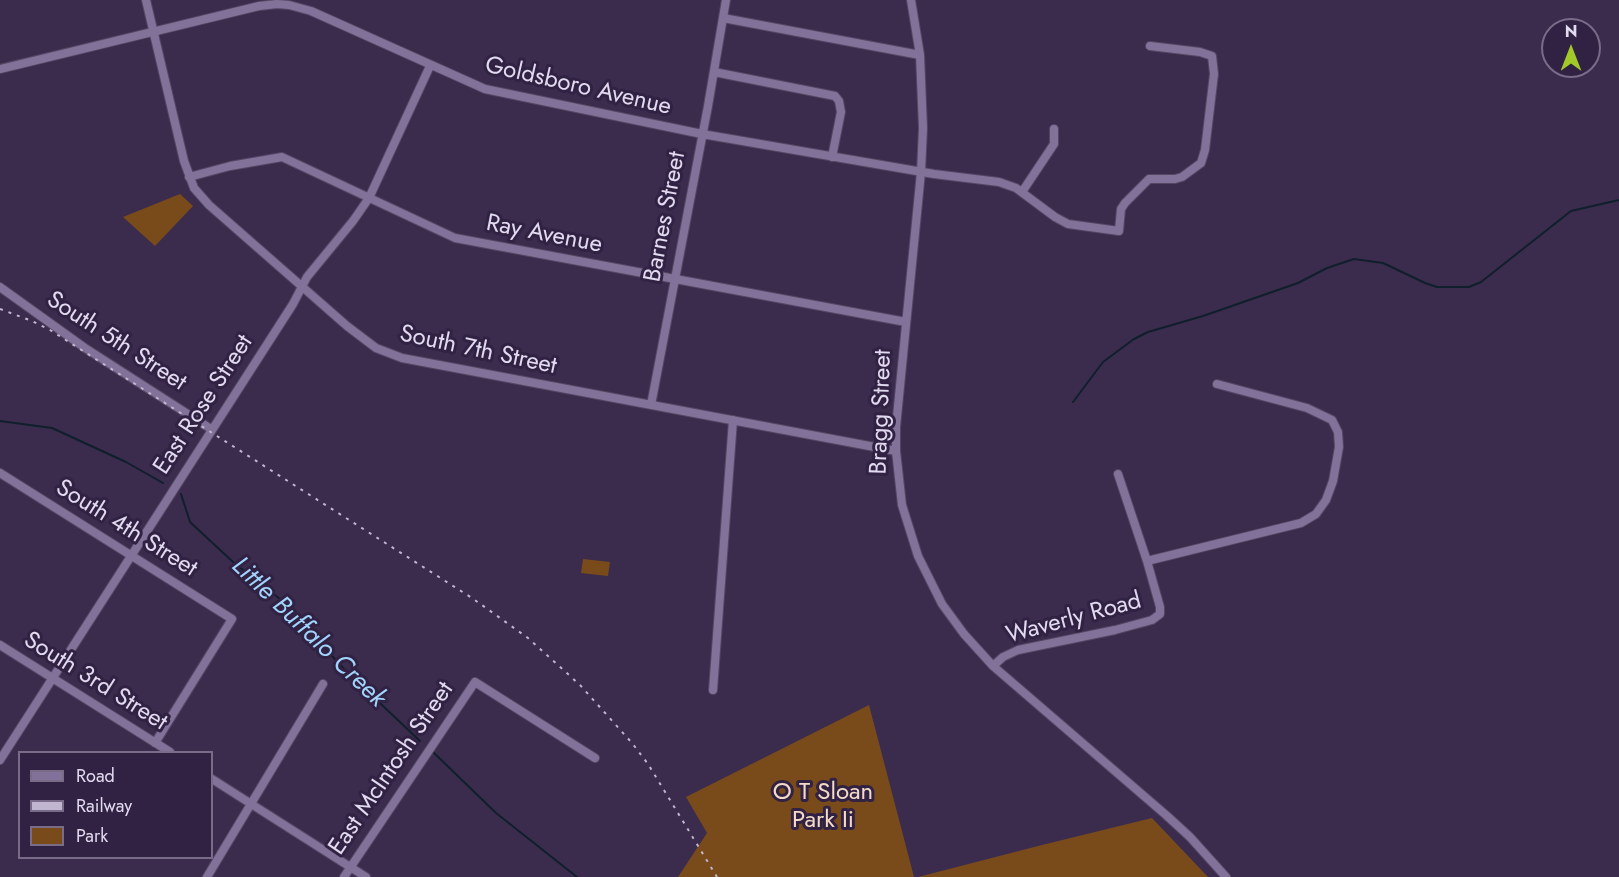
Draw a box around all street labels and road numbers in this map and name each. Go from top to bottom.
street label: Goldsboro Avenue [482,52,674,122]
street label: Barnes Street [639,149,693,285]
street label: Ray Avenue [484,210,604,260]
street label: South 5th Street [41,286,191,398]
street label: South 7th Street [397,320,559,382]
street label: East Rose Street [148,330,260,480]
street label: Bragg Street [865,349,899,475]
street label: South 4th Street [50,474,202,584]
street label: Waverly Road [1003,587,1145,651]
street label: South 3rd Street [18,626,172,738]
street label: East McIntosh Street [323,677,461,861]

